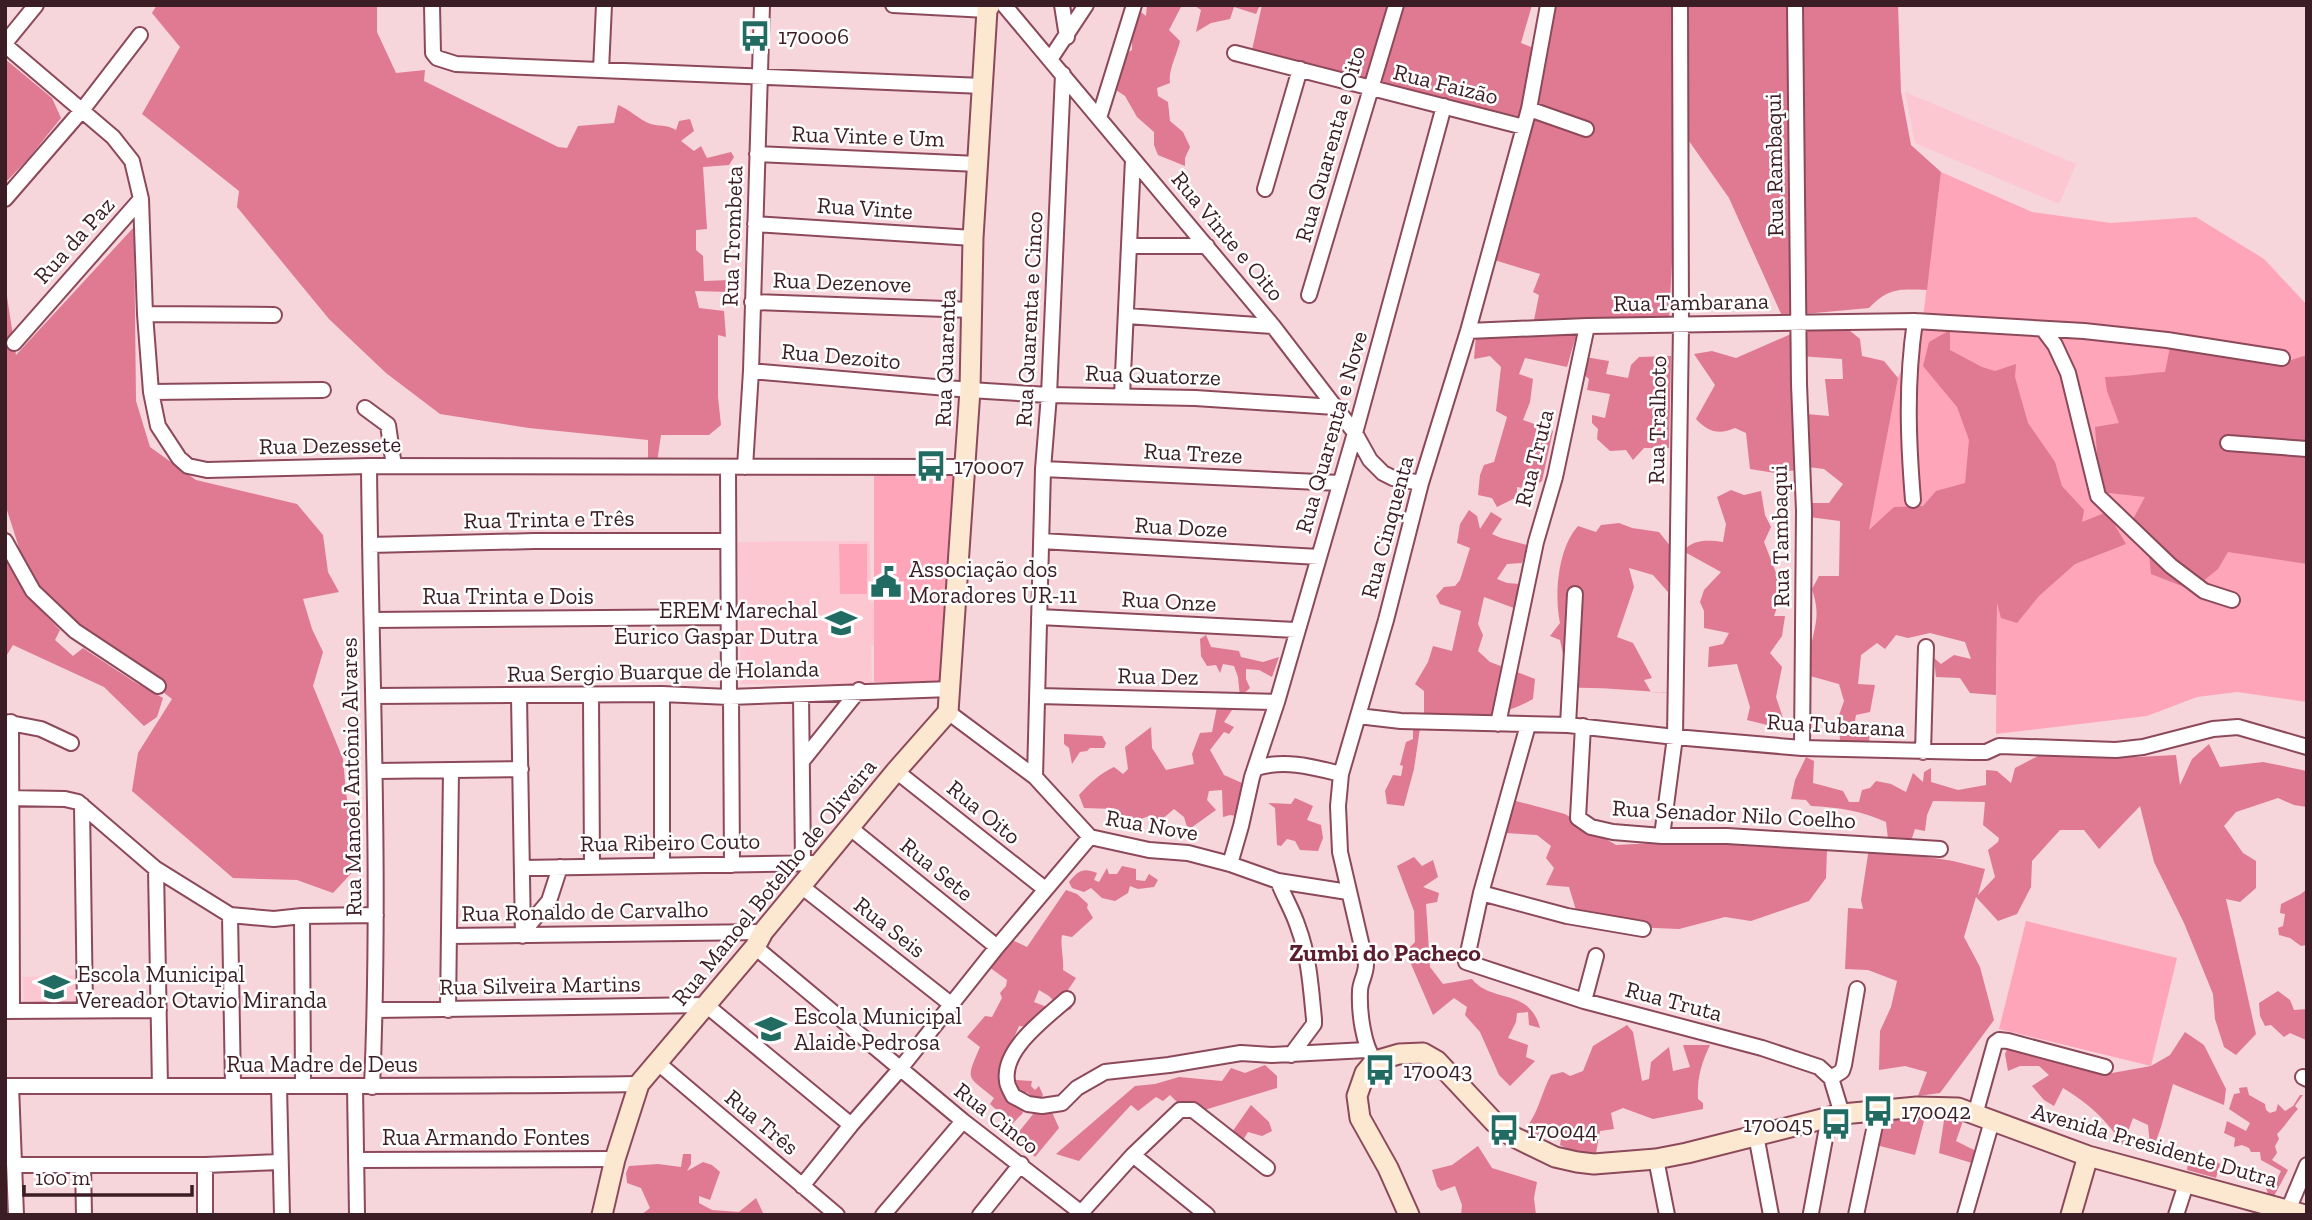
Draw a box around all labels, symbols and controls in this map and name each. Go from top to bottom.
bus stop icon: 170006 [738,19,772,53]
place label: 170006 [778,22,849,50]
street label: Rua Quarenta e Oito [1289,43,1371,245]
street label: Rua Faizão [1391,57,1501,111]
street label: Rua Rambaqui [1759,93,1789,237]
street label: Rua Vinte e Um [791,119,945,153]
street label: Rua Trombeta [716,165,748,307]
street label: Rua Vinte e Oito [1166,165,1290,307]
street label: Rua da Paz [28,191,120,289]
street label: Rua Vinte [816,191,914,225]
street label: Rua Quarenta e Cinco [1009,211,1049,427]
street label: Rua Dezenove [772,266,912,298]
street label: Rua Tambarana [1613,287,1769,317]
street label: Rua Quarenta [929,289,961,427]
street label: Rua Quarenta e Nove [1289,328,1373,536]
street label: Rua Dezoito [780,337,902,375]
street label: Rua Tralhoto [1642,355,1672,485]
street label: Rua Quatorze [1085,359,1221,391]
street label: Rua Truta [1508,407,1560,509]
street label: Rua Dezessete [259,430,401,460]
street label: Rua Treze [1143,436,1243,470]
bus stop icon: 170007 [914,449,948,483]
place label: 170007 [954,452,1024,480]
street label: Rua Cinquenta [1354,453,1420,601]
street label: Rua Tambaqui [1765,464,1795,608]
street label: Rua Trinta e Três [463,504,635,534]
street label: Rua Doze [1134,511,1228,543]
place label: Associação dos Moradores UR-11 [909,555,1077,609]
public building icon: Associação dos Moradores UR-11 [869,565,903,599]
street label: Rua Trinta e Dois [422,582,594,610]
street label: Rua Onze [1121,585,1217,617]
place label: EREM Marechal Eurico Gaspar Dutra [614,596,818,650]
school or university icon: EREM Marechal Eurico Gaspar Dutra [824,606,858,640]
street label: Rua Manoel Antônio Alvares [335,637,367,917]
street label: Rua Sergio Buarque de Holanda [507,654,819,688]
street label: Rua Dez [1117,661,1199,691]
street label: Rua Tubarana [1766,707,1906,743]
street label: Rua Manoel Botelho de Oliveira [666,753,882,1011]
street label: Rua Oito [941,774,1027,850]
street label: Rua Senador Nilo Coelho [1611,794,1857,834]
street label: Rua Nove [1104,803,1200,847]
street label: Rua Ribeiro Couto [580,826,760,858]
street label: Rua Sete [895,831,979,907]
street label: Rua Seis [849,890,931,964]
street label: Rua Ronaldo de Carvalho [461,895,709,927]
district label: Zumbi do Pacheco [1289,938,1481,967]
place label: Escola Municipal Vereador Otavio Miranda [76,960,327,1014]
street label: Rua Silveira Martins [439,969,641,1001]
school or university icon: Escola Municipal Vereador Otavio Miranda [37,970,71,1004]
street label: Rua Truta [1622,975,1726,1027]
place label: Escola Municipal Alaide Pedrosa [794,1002,962,1056]
school or university icon: Escola Municipal Alaide Pedrosa [754,1012,788,1046]
street label: Rua Madre de Deus [226,1050,418,1078]
bus stop icon: 170043 [1363,1053,1397,1087]
place label: 170043 [1403,1056,1472,1084]
street label: Rua Cinco [949,1076,1045,1160]
street label: Rua Três [719,1083,805,1161]
bus stop icon: 170042 [1861,1094,1895,1128]
street label: Avenida Presidente Dutra [2029,1096,2281,1194]
place label: 170042 [1901,1097,1971,1125]
bus stop icon: 170045 [1819,1107,1853,1141]
place label: 170045 [1743,1110,1813,1138]
bus stop icon: 170044 [1487,1113,1521,1147]
place label: 170044 [1527,1116,1598,1144]
street label: Rua Armando Fontes [382,1123,590,1151]
scale bar [24,1154,192,1198]
text: 100 m [35,1165,90,1190]

